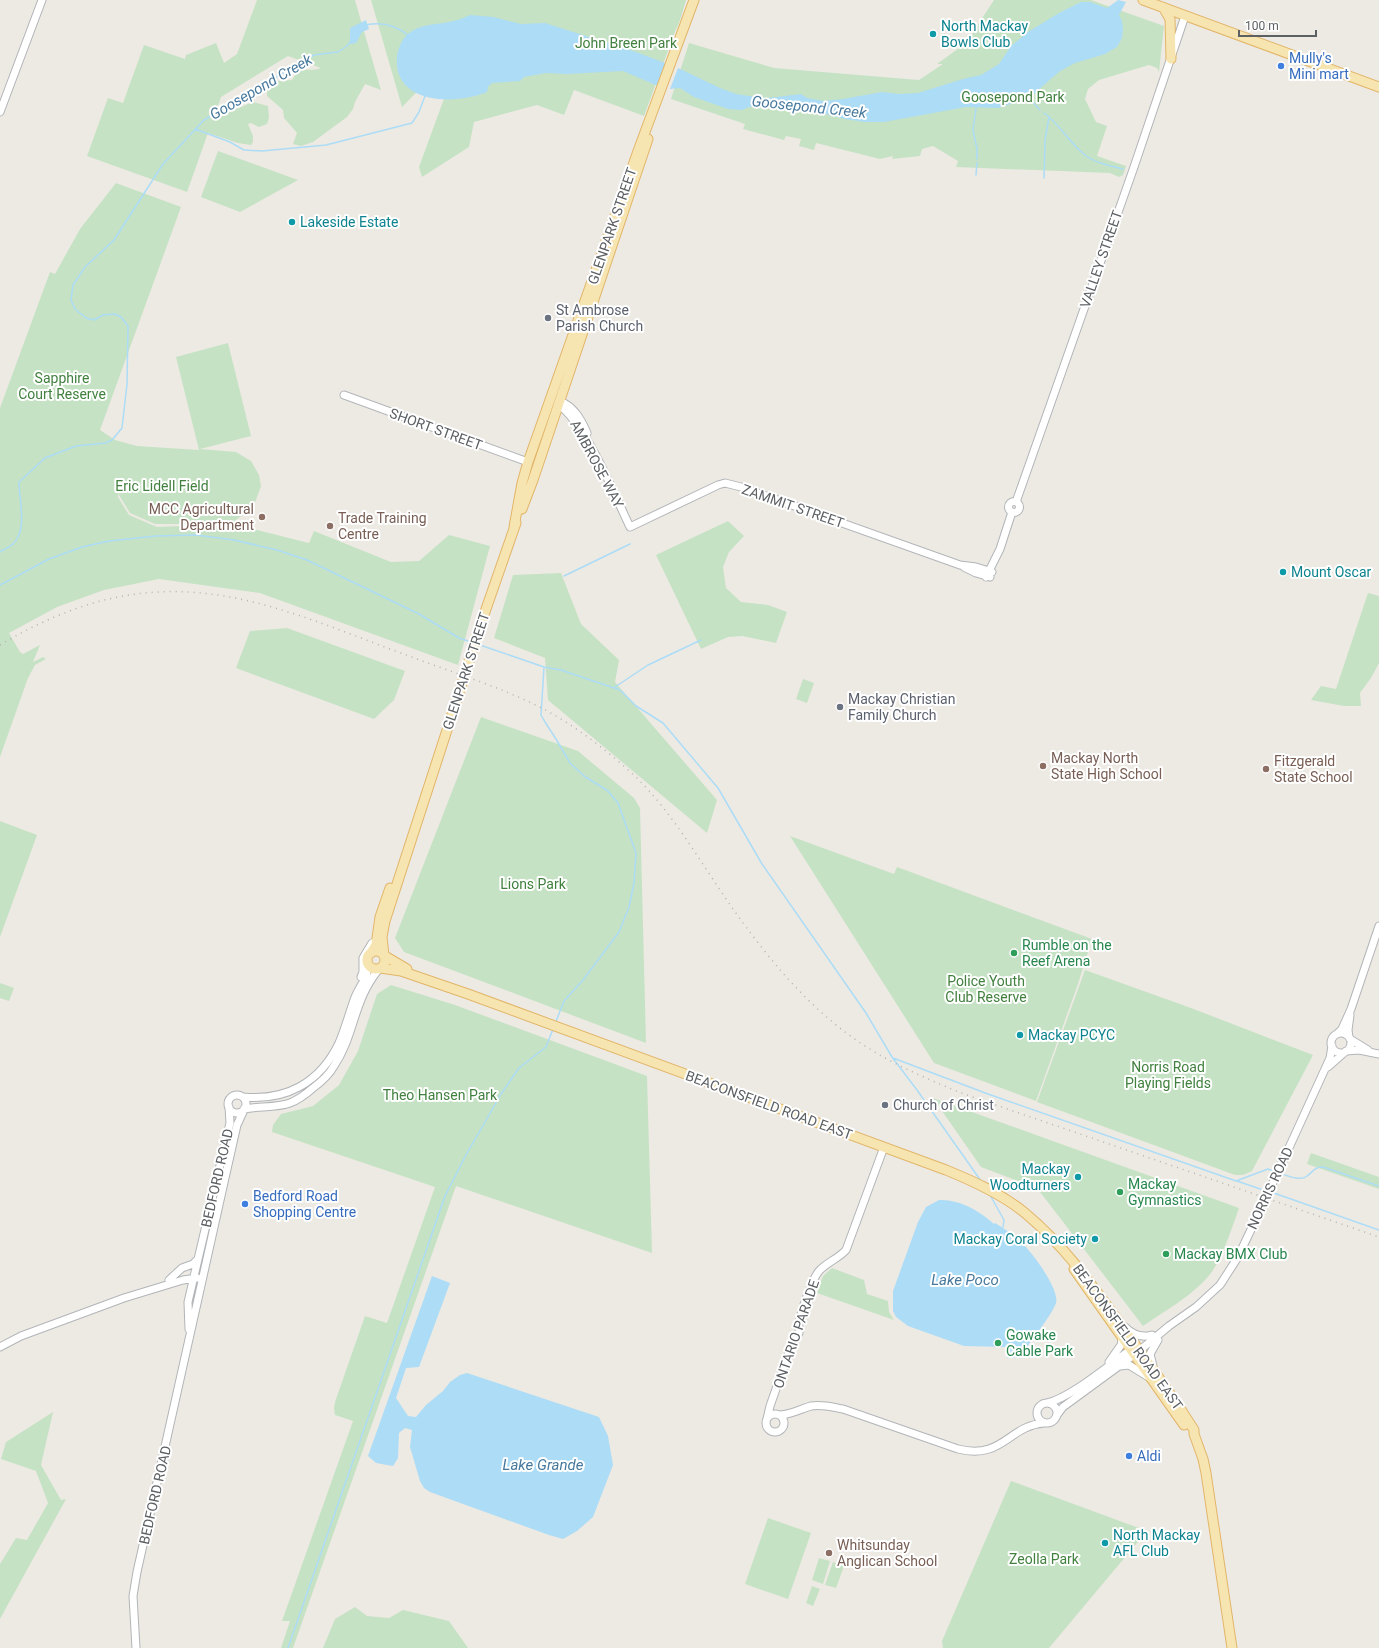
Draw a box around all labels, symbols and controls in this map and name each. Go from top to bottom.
scale bar [1239,12,1316,38]
place label: North Mackay Bowls Club [941,18,1029,50]
text: 100 m [1245,19,1279,33]
marker: North Mackay Bowls Club [928,29,938,39]
park label: John Breen Park [575,35,678,51]
water label: Goosepond Creek [207,50,316,124]
place label: Mully's Mini mart [1289,50,1349,82]
marker: Mully's Mini mart [1276,61,1286,71]
park label: Goosepond Park [961,89,1066,105]
water label: Goosepond Creek [751,92,868,122]
street label: GLENPARK STREET [584,165,640,287]
street label: VALLEY STREET [1077,207,1125,310]
place label: Lakeside Estate [300,214,398,230]
marker: Lakeside Estate [287,217,297,227]
place label: St Ambrose Parish Church [556,302,643,334]
marker: St Ambrose Parish Church [543,313,553,323]
park label: Sapphire Court Reserve [18,370,106,402]
street label: SHORT STREET [388,405,485,453]
street label: AMBROSE WAY [567,417,627,511]
park label: Eric Lidell Field [115,478,209,494]
street label: ZAMMIT STREET [740,481,847,531]
place label: MCC Agricultural Department [149,501,254,533]
place label: Trade Training Centre [338,510,427,542]
marker: MCC Agricultural Department [257,512,267,522]
marker: Trade Training Centre [325,521,335,531]
place label: Mount Oscar [1291,564,1372,580]
marker: Mount Oscar [1278,567,1288,577]
street label: GLENPARK STREET [439,610,493,732]
place label: Mackay Christian Family Church [848,691,955,723]
marker: Mackay Christian Family Church [835,702,845,712]
place label: Mackay North State High School [1051,750,1162,782]
place label: Fitzgerald State School [1274,753,1353,785]
marker: Mackay North State High School [1038,761,1048,771]
marker: Fitzgerald State School [1261,764,1271,774]
park label: Lions Park [500,876,567,892]
place label: Rumble on the Reef Arena [1022,937,1112,969]
marker: Rumble on the Reef Arena [1009,948,1019,958]
park label: Police Youth Club Reserve [945,973,1027,1005]
place label: Mackay PCYC [1028,1027,1115,1043]
marker: Mackay PCYC [1015,1030,1025,1040]
park label: Norris Road Playing Fields [1125,1059,1211,1091]
street label: BEACONSFIELD ROAD EAST [683,1067,855,1143]
park label: Theo Hansen Park [383,1087,498,1103]
place label: Church of Christ [893,1097,994,1113]
marker: Church of Christ [880,1100,890,1110]
street label: BEDFORD ROAD [198,1127,236,1229]
street label: NORRIS ROAD [1244,1144,1296,1232]
place label: Mackay Woodturners [990,1161,1070,1193]
marker: Mackay Woodturners [1073,1172,1083,1182]
place label: Mackay Gymnastics [1128,1176,1202,1208]
marker: Mackay Gymnastics [1115,1187,1125,1197]
place label: Bedford Road Shopping Centre [253,1188,356,1220]
marker: Bedford Road Shopping Centre [240,1199,250,1209]
place label: Mackay Coral Society [953,1231,1087,1247]
marker: Mackay Coral Society [1090,1234,1100,1244]
place label: Mackay BMX Club [1174,1246,1287,1262]
marker: Mackay BMX Club [1161,1249,1171,1259]
street label: BEACONSFIELD ROAD EAST [1070,1261,1187,1413]
water label: Lake Poco [931,1271,999,1289]
street label: ONTARIO PARADE [770,1278,822,1390]
place label: Gowake Cable Park [1006,1327,1074,1359]
marker: Gowake Cable Park [993,1338,1003,1348]
street label: BEDFORD ROAD [136,1444,174,1546]
place label: Aldi [1137,1448,1161,1464]
marker: Aldi [1124,1451,1134,1461]
water label: Lake Grande [503,1456,584,1474]
place label: North Mackay AFL Club [1113,1527,1201,1559]
place label: Whitsunday Anglican School [837,1537,937,1569]
marker: North Mackay AFL Club [1100,1538,1110,1548]
marker: Whitsunday Anglican School [824,1548,834,1558]
park label: Zeolla Park [1009,1551,1080,1567]

